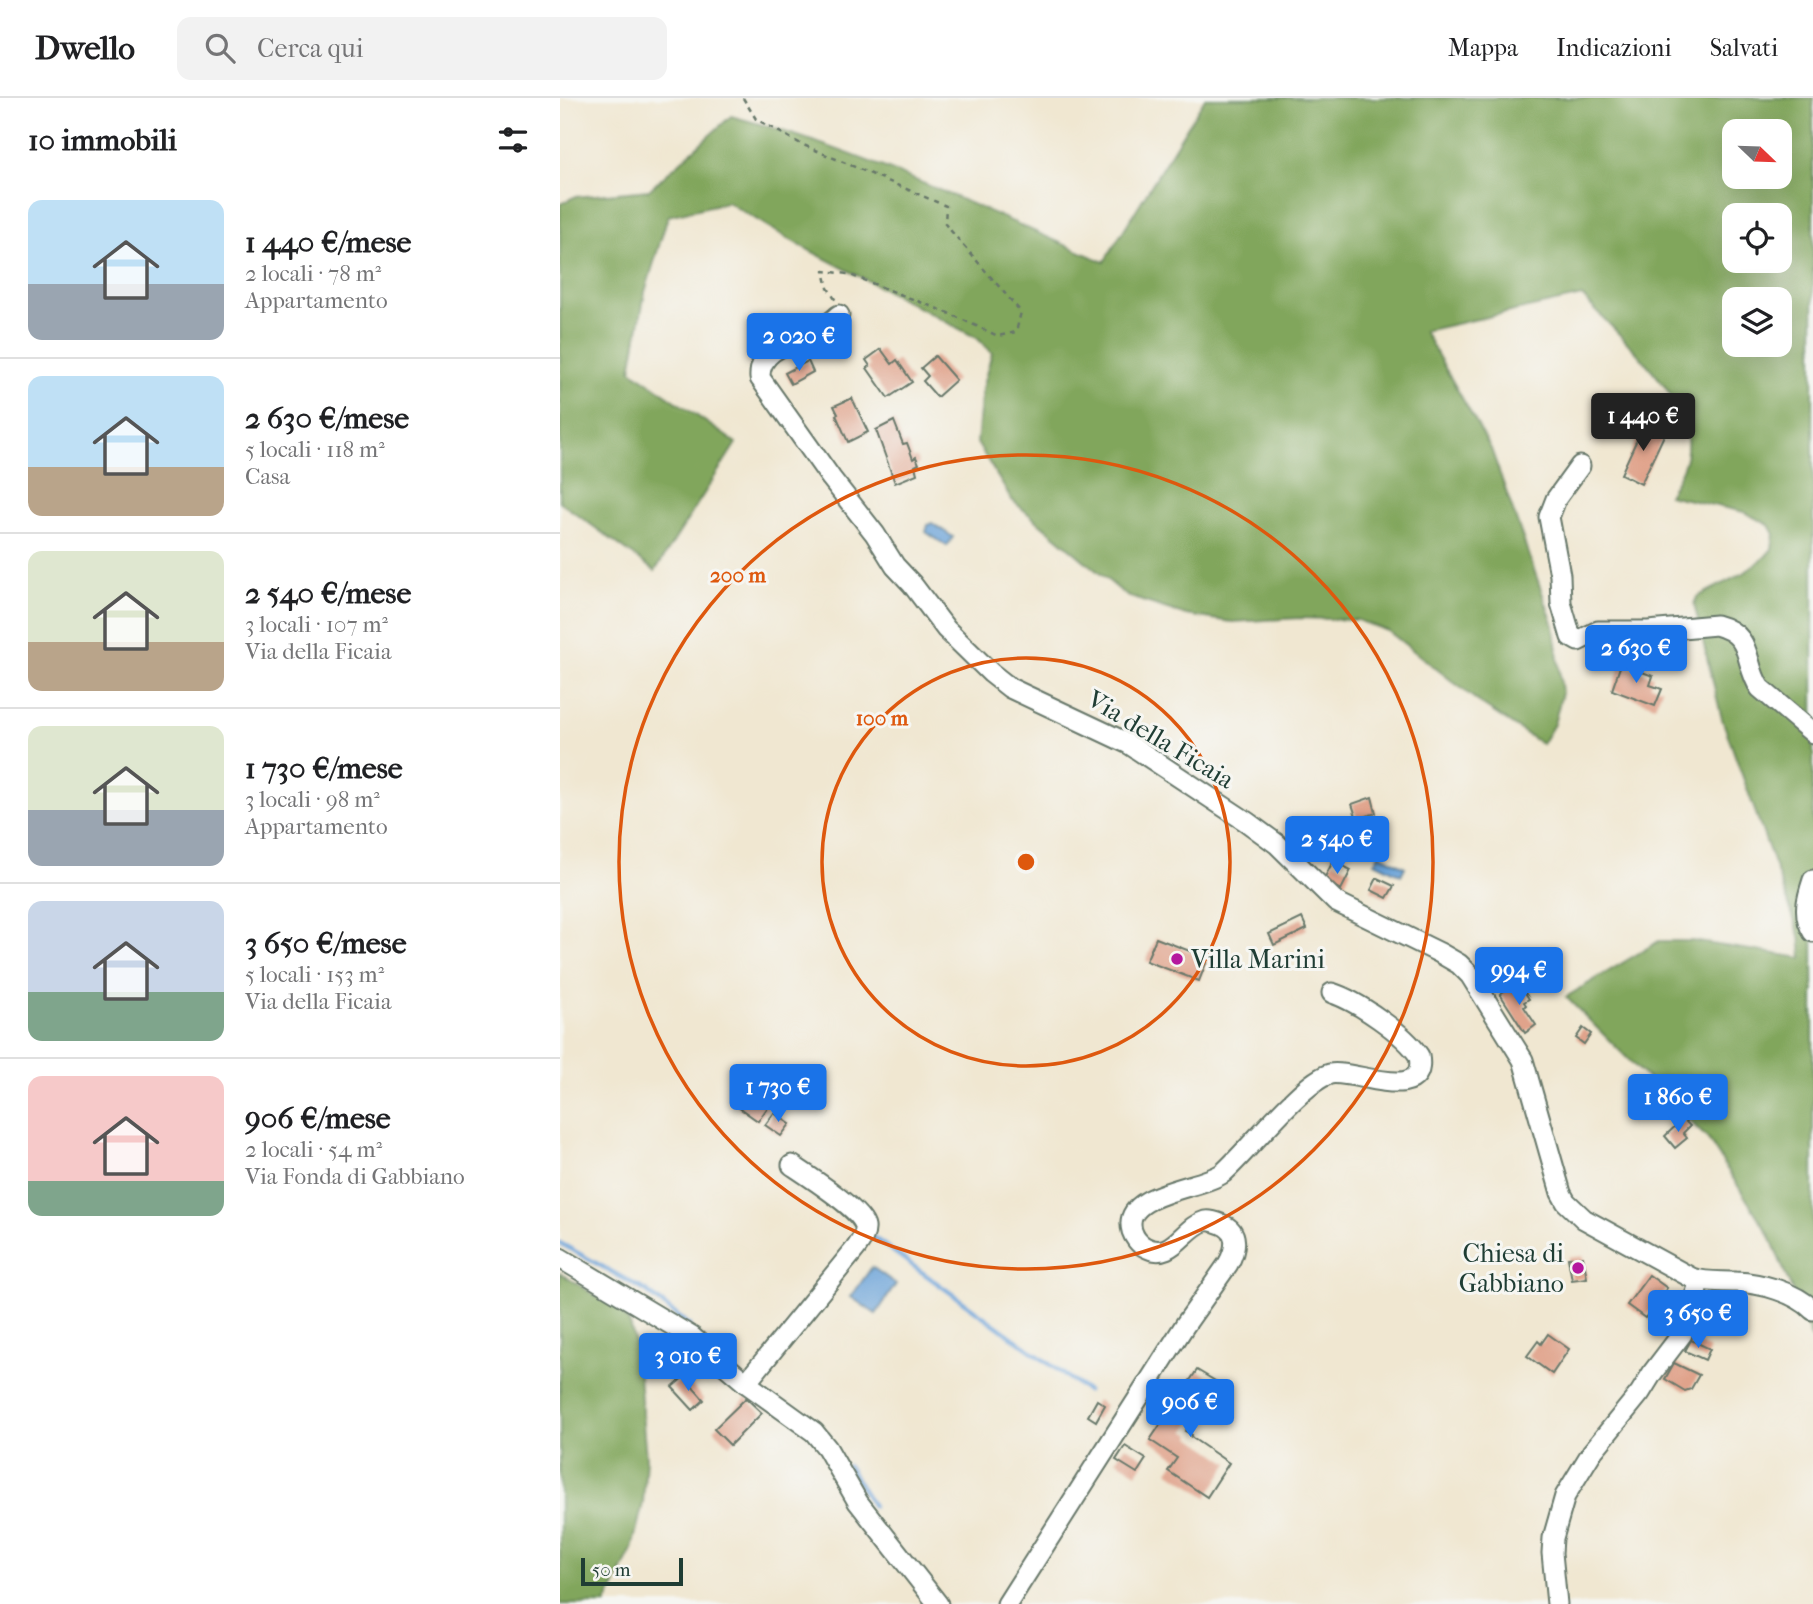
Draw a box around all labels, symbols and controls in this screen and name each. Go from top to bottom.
search box [177,17,667,80]
text: Dwello [35,29,135,68]
icon: search [201,29,239,67]
text: Cerca qui [257,33,363,64]
text: Mappa [1448,34,1518,62]
text: Indicazioni [1556,34,1672,62]
text: Salvati [1710,34,1778,62]
north arrow [1722,119,1792,189]
map controls [1722,119,1792,357]
icon: filters [494,121,532,159]
text: 10 immobili [28,123,177,158]
button: locate [1722,203,1792,273]
text: 1 440 €/mese [245,225,411,260]
icon: home [84,228,168,312]
text: 2 locali · 78 m² [245,260,381,287]
text: Appartamento [245,287,388,314]
button: layers [1722,287,1792,357]
pin: 2 020 € [734,314,864,373]
text: 2 020 € [763,322,835,349]
pin: 1 440 € [1578,394,1708,453]
text: 2 630 €/mese [245,401,409,436]
text: 1 440 € [1607,402,1679,429]
icon: home [84,404,168,488]
text: 5 locali · 118 m² [245,436,385,463]
text: Casa [245,463,290,490]
text: 200 m [710,563,767,587]
text: 2 540 €/mese [245,576,411,611]
icon: home [84,579,168,663]
text: 3 locali · 107 m² [245,611,388,638]
pin: 2 630 € [1571,626,1701,685]
text: 2 630 € [1601,634,1671,661]
text: Via della Ficaia [245,638,392,665]
street label: Via della Ficaia [1081,683,1241,796]
text: 100 m [856,706,909,730]
text: 1 730 €/mese [245,751,403,786]
icon: home [84,754,168,838]
text: 3 locali · 98 m² [245,786,380,813]
text: Appartamento [245,813,388,840]
pin: 2 540 € [1272,816,1402,876]
text: 2 540 € [1301,825,1373,852]
centre of rings [1014,850,1038,874]
text: 3 650 €/mese [245,926,407,961]
icon: home [84,929,168,1013]
place label: Villa Marini [1190,944,1325,975]
pin: 994 € [1470,948,1568,1007]
marker: Villa Marini [1169,951,1185,967]
text: 994 € [1491,956,1547,983]
text: 5 locali · 153 m² [245,961,384,988]
text: Via della Ficaia [245,988,392,1015]
pin: 1 730 € [713,1065,843,1124]
text: 1 730 € [746,1073,810,1100]
pin: 1 860 € [1613,1074,1743,1134]
text: 1 860 € [1644,1083,1712,1110]
text: 906 €/mese [245,1101,391,1136]
icon: home [84,1104,168,1188]
text: 2 locali · 54 m² [245,1136,382,1163]
text: Via Fonda di Gabbiano [245,1163,465,1190]
place label: Chiesa di Gabbiano [1459,1238,1564,1299]
marker: Chiesa di Gabbiano [1570,1260,1586,1276]
pin: 3 650 € [1633,1290,1763,1350]
text: 3 650 € [1664,1299,1732,1326]
pin: 3 010 € [623,1334,753,1393]
text: 3 010 € [655,1342,721,1369]
pin: 906 € [1141,1380,1239,1439]
text: 906 € [1162,1388,1218,1415]
scale bar [581,1555,682,1587]
text: 50 m [592,1559,631,1581]

